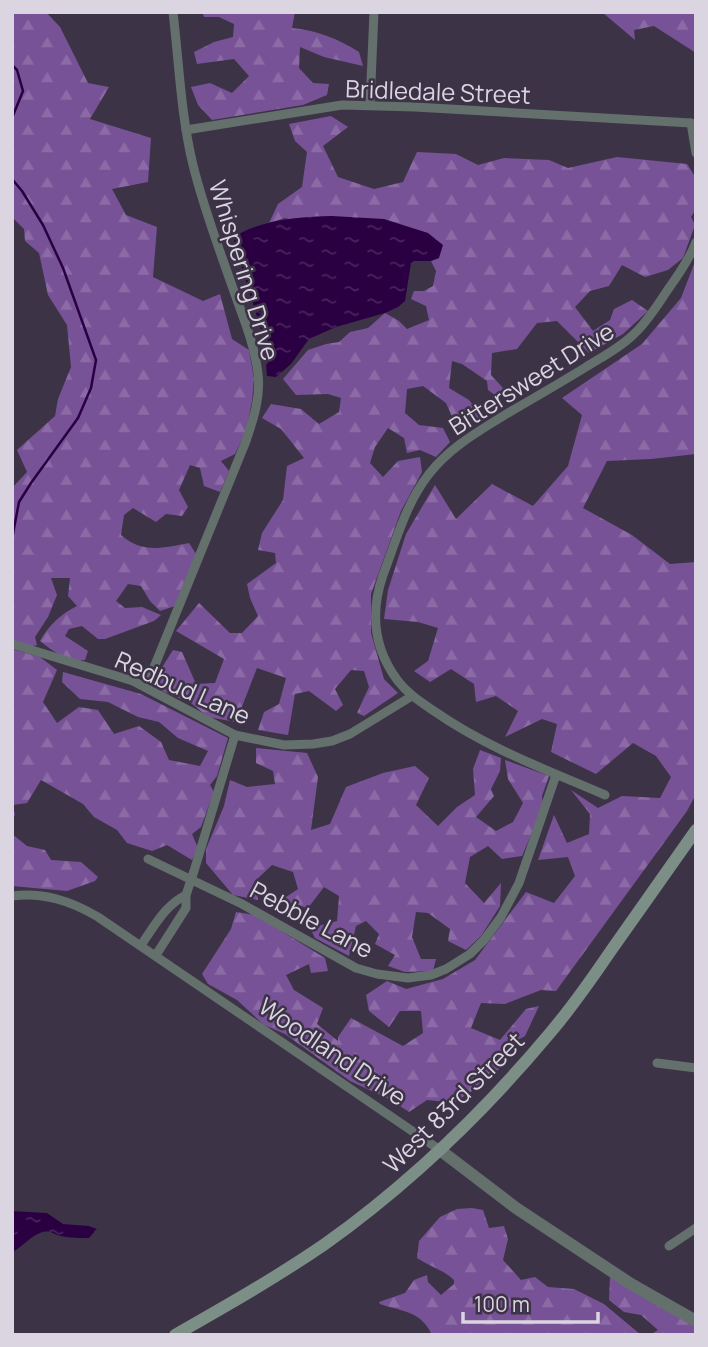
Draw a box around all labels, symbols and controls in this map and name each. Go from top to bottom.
street label: Bridledale Street [345,71,531,111]
street label: Whispering Drive [202,176,288,364]
street label: Bittersweet Drive [442,314,620,442]
street label: Redbud Lane [110,643,256,731]
street label: Pebble Lane [245,873,379,965]
street label: Woodland Drive [253,989,413,1113]
street label: West 83rd Street [375,1024,531,1180]
scale bar [463,1280,598,1324]
text: 100 m [474,1290,530,1318]

